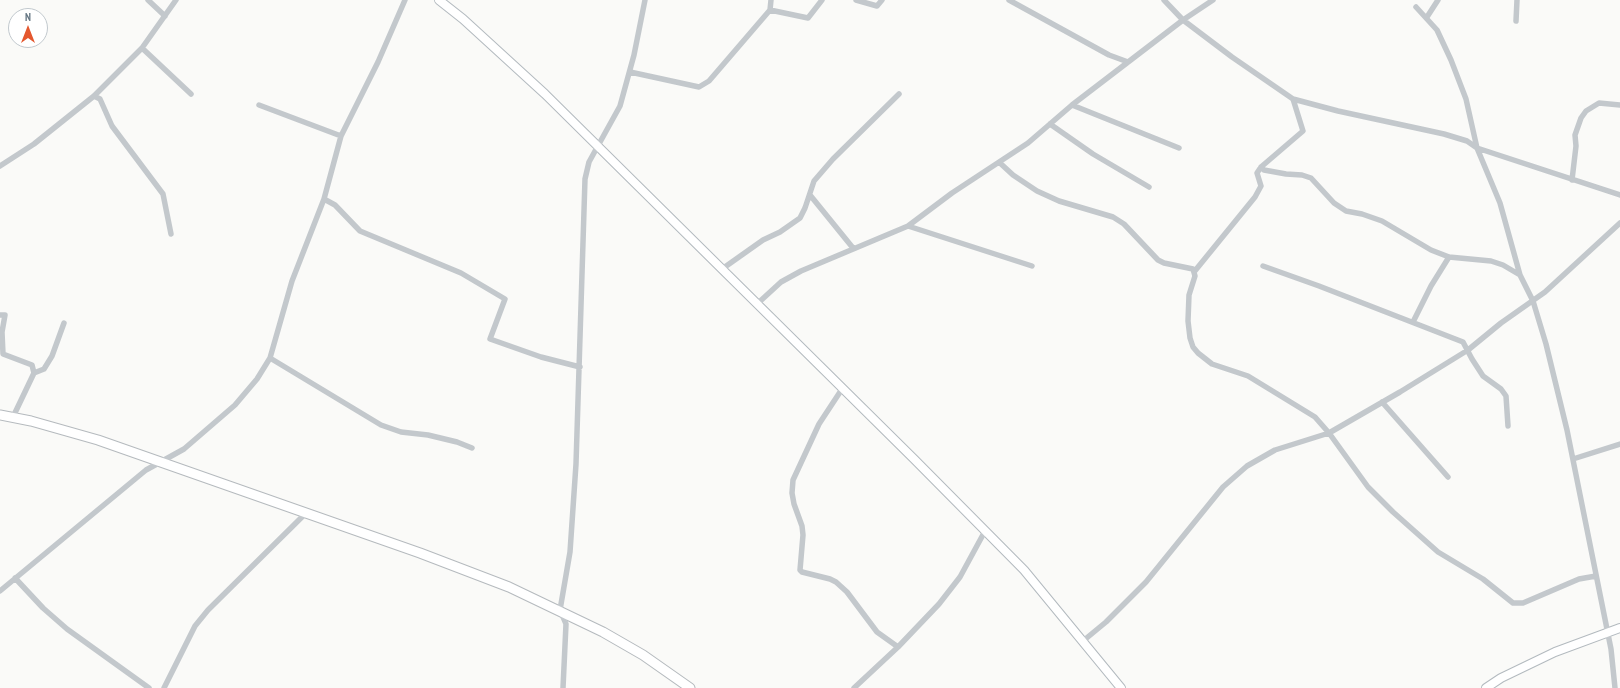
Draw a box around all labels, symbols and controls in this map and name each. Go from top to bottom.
north arrow [8,8,48,48]
text: N [25,10,31,24]

